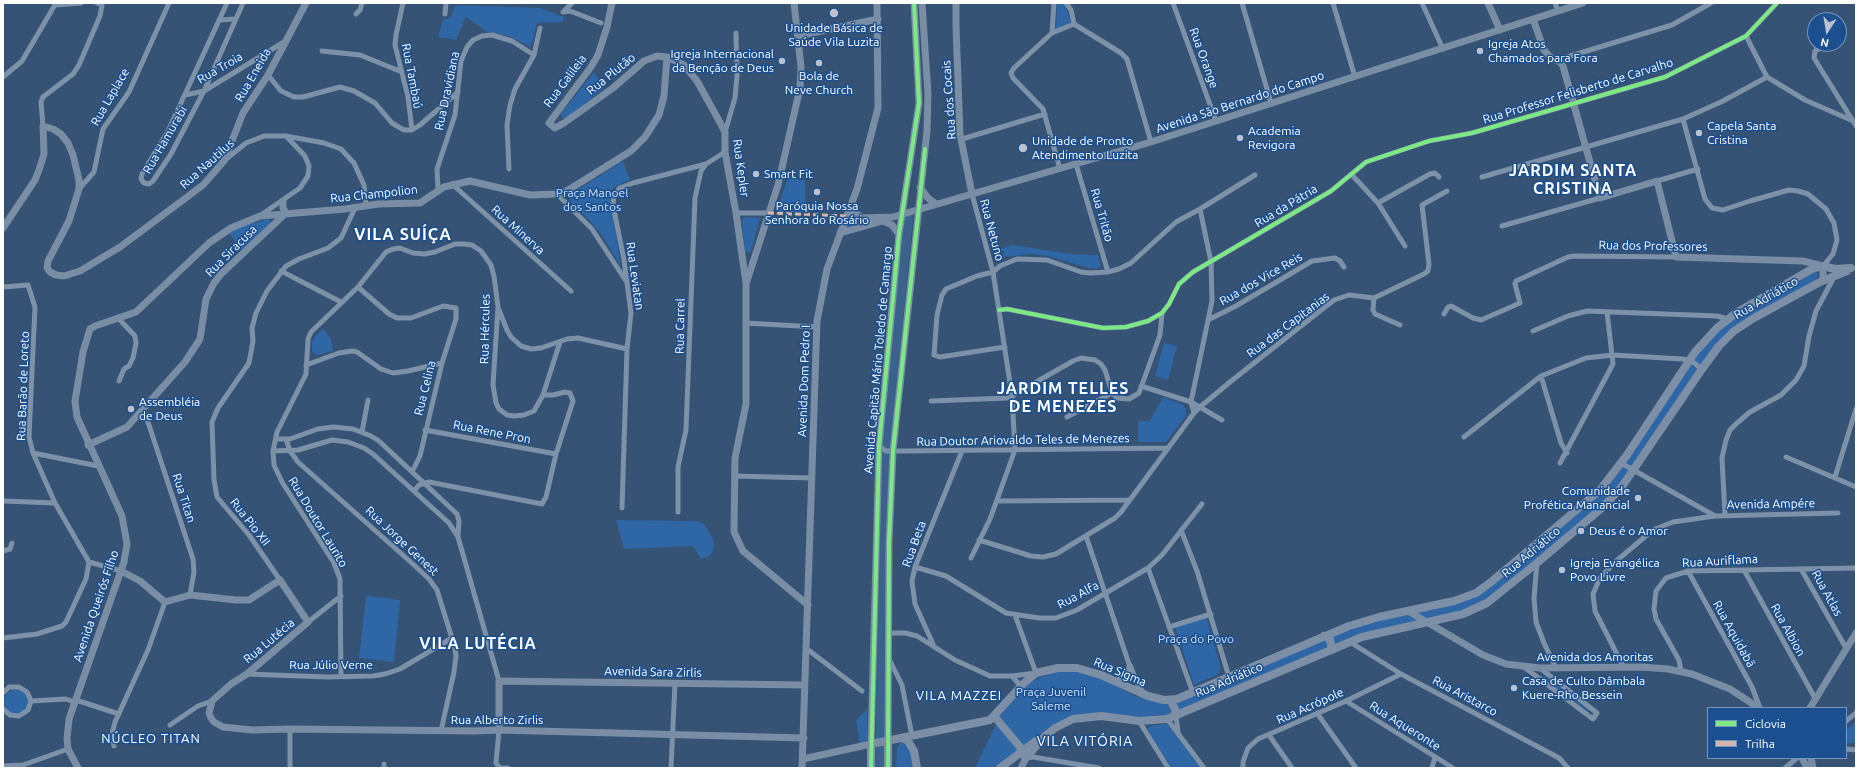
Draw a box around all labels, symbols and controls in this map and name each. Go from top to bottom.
marker: Unidade Básica de Saúde Vila Luzita [828,7,840,19]
north arrow [1807,12,1847,52]
place label: Unidade Básica de Saúde Vila Luzita [785,21,883,49]
street label: Rua Orange [1186,26,1222,90]
text: N [1819,36,1830,49]
place label: Igreja Atos Chamados para Fora [1488,37,1598,65]
street label: Rua Tambaú [399,42,425,110]
street label: Rua Eneida [232,46,274,104]
marker: Igreja Atos Chamados para Fora [1475,46,1485,56]
place label: Igreja Internacional da Benção de Deus [671,47,774,75]
street label: Rua Troia [195,49,245,87]
street label: Rua Dravidiana [432,50,462,132]
street label: Rua Plutão [584,50,638,98]
street label: Rua Galileia [541,52,589,110]
street label: Rua Professor Felisberto de Carvalho [1481,55,1675,127]
marker: Igreja Internacional da Benção de Deus [777,56,787,66]
marker: Bola de Neve Church [814,58,824,68]
street label: Rua dos Cocais [939,60,959,140]
street label: Rua Laplace [88,66,132,128]
street label: Avenida São Bernardo do Campo [1154,68,1326,136]
place label: Bola de Neve Church [785,69,853,97]
street label: Rua Hamurabi [140,104,190,176]
place label: Capela Santa Cristina [1707,119,1776,147]
place label: Academia Revigora [1248,124,1301,152]
marker: Capela Santa Cristina [1694,128,1704,138]
marker: Academia Revigora [1235,133,1245,143]
place label: Unidade de Pronto Atendimento Luzita [1032,134,1138,162]
street label: Rua Nautilus [177,136,237,192]
street label: Rua Kepler [730,138,752,198]
marker: Unidade de Pronto Atendimento Luzita [1017,142,1029,154]
district label: JARDIM SANTA CRISTINA [1509,161,1637,199]
place label: Smart Fit [764,167,813,181]
marker: Smart Fit [751,169,761,179]
street label: Rua Champolion [330,182,418,206]
street label: Rua da Pátria [1252,182,1320,230]
park label: Praça Manoel dos Santos [556,186,628,214]
marker: Paróquia Nossa Senhora do Rosário [812,187,822,197]
street label: Rua Tritão [1088,187,1116,243]
street label: Rua Netuno [977,197,1007,263]
place label: Paróquia Nossa Senhora do Rosário [765,199,869,227]
street label: Rua Minerva [488,202,548,258]
street label: Rua Siracusa [202,222,260,280]
district label: VILA SUÍÇA [354,225,452,245]
street label: Rua dos Professores [1598,238,1708,254]
street label: Rua Leviatan [623,241,647,311]
street label: Avenida Capitão Mário Toledo de Camargo [861,246,895,474]
street label: Rua dos Vice Reis [1217,249,1305,309]
street label: Rua Adriático [1731,274,1801,322]
street label: Rua das Capitanias [1244,289,1332,361]
street label: Rua Hércules [477,294,493,364]
street label: Rua Carrel [672,298,688,354]
street label: Avenida Dom Pedro I [795,325,813,437]
street label: Rua Barão de Loreto [14,331,32,441]
street label: Rua Celina [411,359,439,417]
district label: JARDIM TELLES DE MENEZES [997,379,1129,417]
place label: Assembléia de Deus [139,395,200,423]
marker: Assembléia de Deus [126,404,136,414]
street label: Rua Rene Pron [452,417,532,447]
street label: Rua Doutor Ariovaldo Teles de Menezes [916,431,1130,449]
street label: Rua Titan [169,472,199,524]
street label: Rua Doutor Laurito [285,474,351,570]
place label: Comunidade Profética Manancial [1524,484,1630,512]
marker: Comunidade Profética Manancial [1633,493,1643,503]
street label: Rua Pio XII [227,495,273,549]
street label: Avenida Ampére [1726,496,1816,512]
street label: Rua Jorge Genest [362,503,442,579]
street label: Rua Beta [899,519,929,569]
street label: Rua Adriático [1499,523,1563,581]
place label: Deus é o Amor [1589,524,1668,538]
marker: Deus é o Amor [1576,526,1586,536]
street label: Avenida Queirós Filho [70,548,122,664]
street label: Rua Auriflama [1682,552,1758,570]
place label: Igreja Evangélica Povo Livre [1570,556,1660,584]
marker: Igreja Evangélica Povo Livre [1557,565,1567,575]
street label: Rua Atlas [1809,568,1845,618]
street label: Rua Alfa [1055,578,1101,612]
street label: Rua Aquidabã [1710,598,1758,670]
street label: Rua Albion [1768,601,1808,659]
street label: Rua Lutécia [241,615,297,667]
park label: Praça do Povo [1158,632,1234,646]
district label: VILA LUTÉCIA [419,634,537,654]
street label: Avenida dos Amoritas [1537,650,1653,664]
street label: Rua Sigma [1091,654,1149,690]
street label: Rua Júlio Verne [289,658,373,672]
street label: Rua Adriático [1193,659,1265,701]
street label: Avenida Sara Zirlis [604,664,702,680]
street label: Rua Aristarco [1430,673,1500,719]
place label: Casa de Culto Dâmbala Kuere-Rho Bessein [1522,674,1645,702]
marker: Casa de Culto Dâmbala Kuere-Rho Bessein [1509,683,1519,693]
park label: Praça Juvenil Saleme [1016,685,1086,713]
street label: Rua Acrópole [1274,685,1346,727]
district label: VILA MAZZEI [916,688,1002,704]
street label: Rua Aqueronte [1367,698,1443,754]
legend [1707,707,1847,759]
street label: Rua Alberto Zirlis [451,713,543,727]
text: Ciclovia [1745,717,1786,730]
district label: NÚCLEO TITAN [101,731,201,747]
district label: VILA VITÓRIA [1037,733,1133,749]
text: Trilha [1745,737,1775,750]

